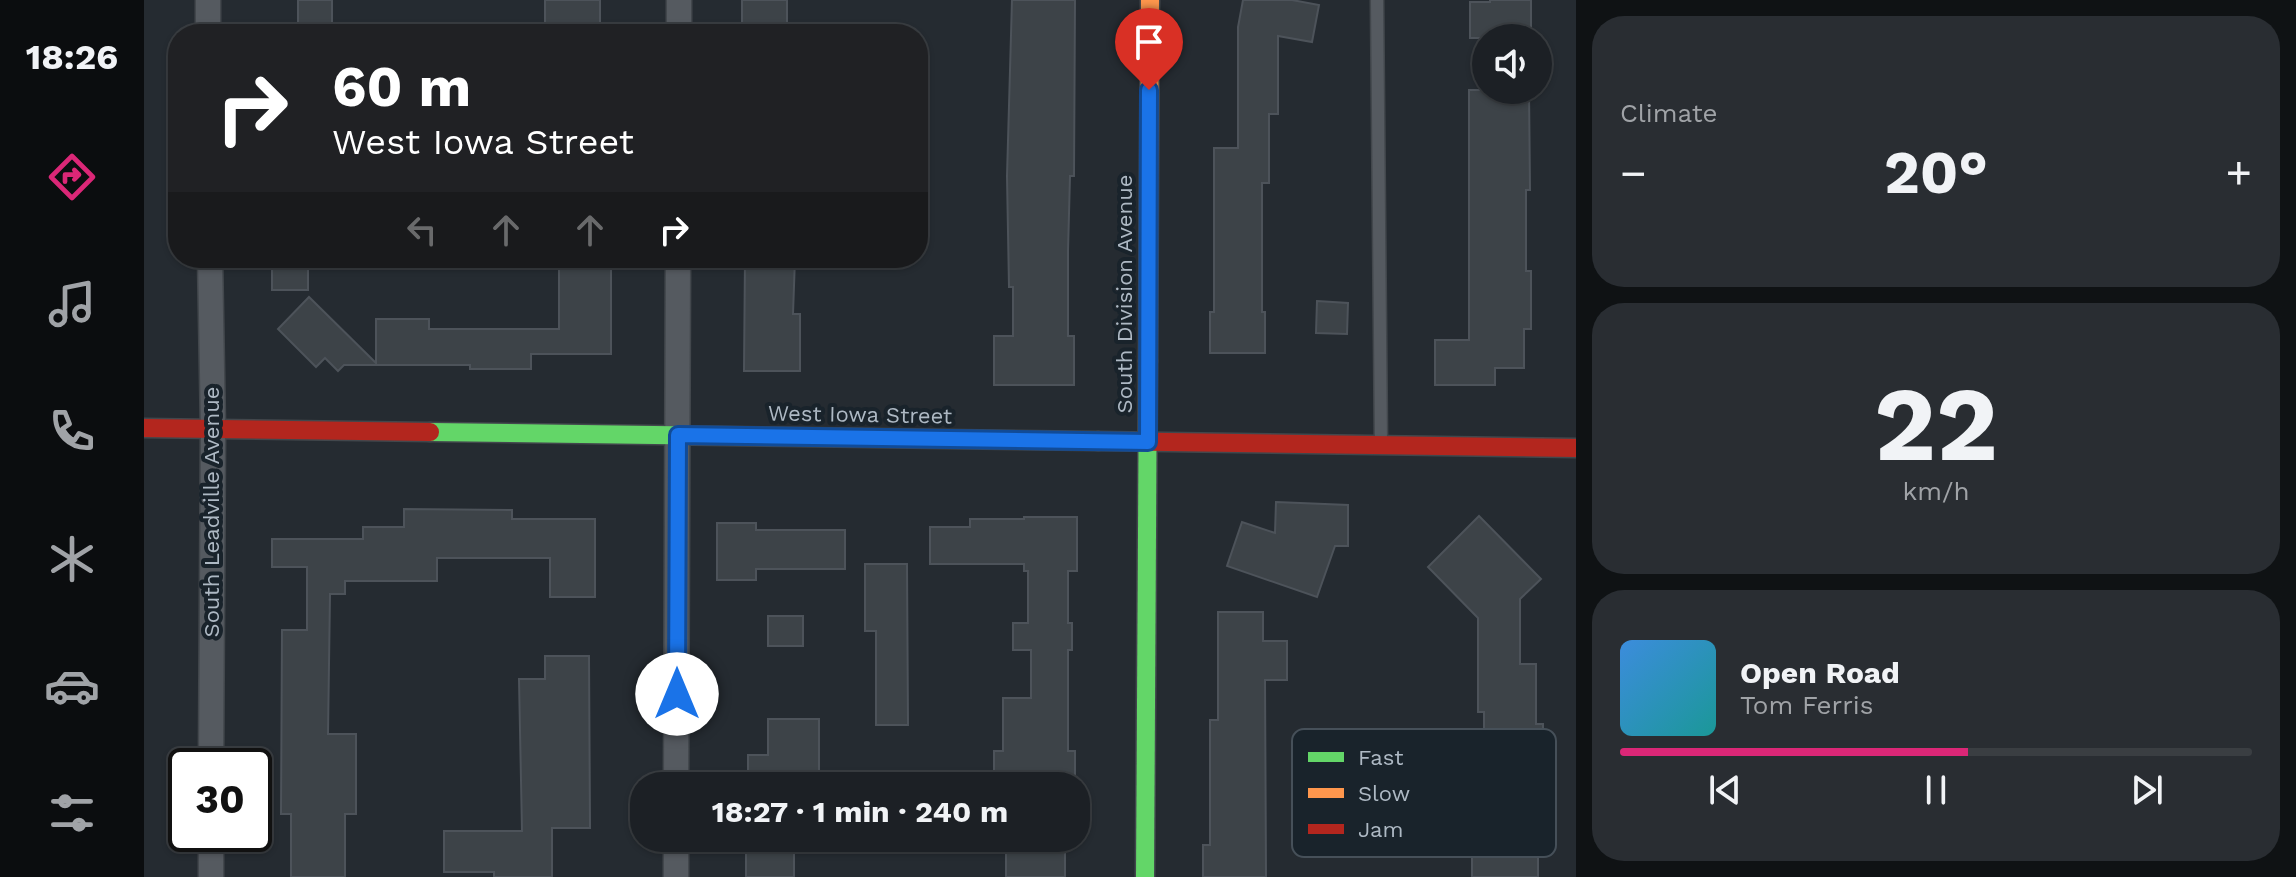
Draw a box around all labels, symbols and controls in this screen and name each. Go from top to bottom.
pin [1115,8,1183,90]
icon: arrive [1127,20,1171,64]
map controls [1472,24,1552,104]
button: sound [1472,24,1552,104]
text: 18:26 [26,36,118,78]
text: 60 m [332,54,471,120]
icon: right [200,56,304,160]
text: Climate [1620,98,1718,128]
text: West Iowa Street [332,121,634,163]
text: 20° [1884,137,1988,208]
text: − [1620,147,1647,199]
text: + [2225,147,2252,199]
icon: directions [44,149,100,205]
street label: South Division Avenue [1112,175,1137,413]
icon: left [400,208,444,252]
icon: ahead [484,208,528,252]
icon: ahead [568,208,612,252]
icon: right [652,208,696,252]
icon: music [44,276,100,332]
text: 22 [1874,363,1998,485]
street label: South Leadville Avenue [199,387,224,637]
street label: West Iowa Street [768,400,952,429]
icon: phone [44,403,100,459]
text: km/h [1903,476,1969,506]
icon: climate [44,531,100,587]
position arrow [635,652,719,736]
text: Open Road [1740,655,1900,690]
icon: car [44,658,100,714]
text: Tom Ferris [1740,690,1873,720]
legend [1292,729,1556,857]
text: Fast [1358,745,1404,770]
speed limit sign: 30 [168,748,272,852]
icon: previous [1703,768,1747,812]
icon: pause [1914,768,1958,812]
icon: next [2125,768,2169,812]
text: Slow [1358,781,1410,806]
icon: filters [44,785,100,841]
text: 18:27 · 1 min · 240 m [712,794,1008,829]
text: Jam [1358,817,1403,842]

